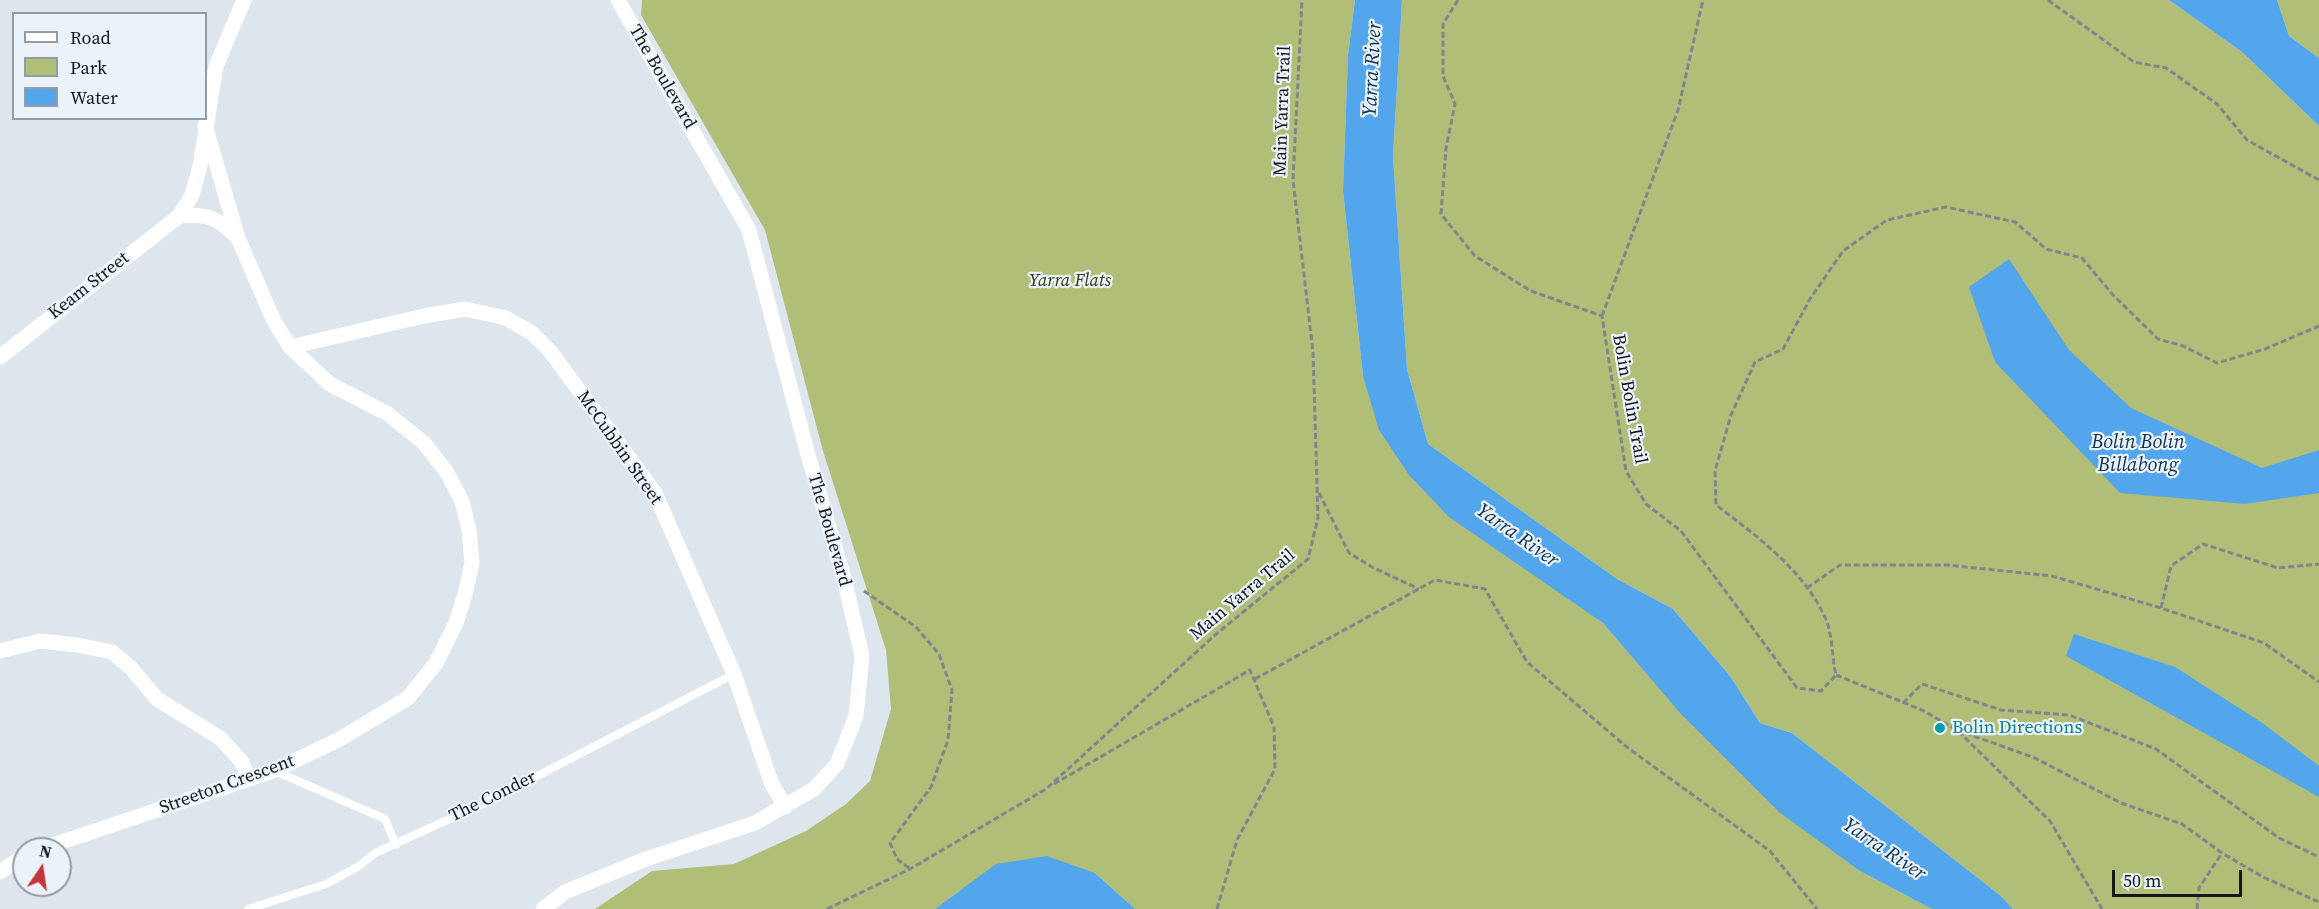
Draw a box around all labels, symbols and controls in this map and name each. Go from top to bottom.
legend [12,12,207,120]
street label: The Boulevard [624,21,700,133]
water label: Yarra River [1359,21,1387,117]
text: Road [70,25,111,50]
street label: Main Yarra Trail [1270,45,1296,177]
text: Park [70,55,107,80]
text: Water [70,85,118,110]
street label: Keam Street [44,248,134,324]
park label: Yarra Flats [1029,270,1111,292]
street label: Bolin Bolin Trail [1607,332,1651,466]
street label: McCubbin Street [572,387,666,509]
water label: Bolin Bolin Billabong [2091,431,2185,478]
street label: The Boulevard [803,471,855,589]
water label: Yarra River [1471,499,1563,573]
street label: Main Yarra Trail [1186,545,1300,645]
place label: Bolin Directions [1952,717,2082,739]
marker: Bolin Directions [1933,721,1947,735]
street label: Streeton Crescent [157,751,297,819]
street label: The Conder [446,767,540,827]
water label: Yarra River [1838,814,1930,886]
north arrow [12,837,72,897]
text: N [37,839,54,863]
scale bar [2115,858,2246,896]
text: 50 m [2123,868,2161,893]

